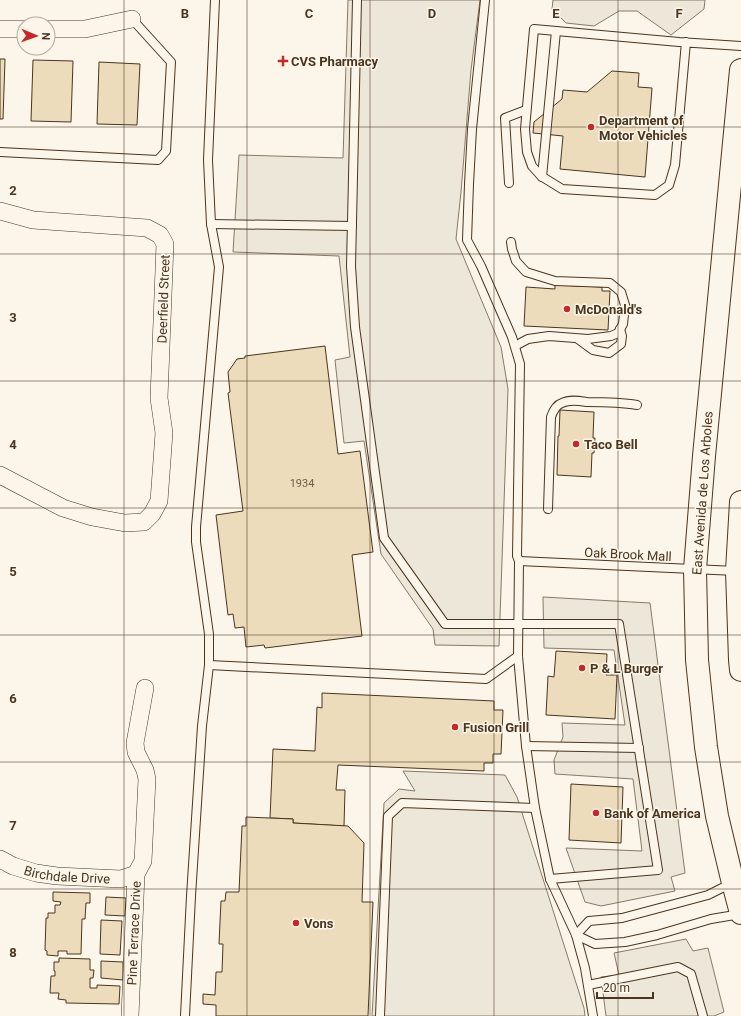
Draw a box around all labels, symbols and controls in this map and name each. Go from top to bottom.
text: B [181,6,189,21]
text: C [305,6,314,21]
text: D [428,6,436,21]
text: E [552,6,560,21]
text: F [675,6,683,21]
north arrow [16,16,56,56]
text: N [39,32,52,41]
place label: CVS Pharmacy [291,54,379,69]
marker: CVS Pharmacy [278,56,288,66]
place label: Department of Motor Vehicles [599,113,687,143]
marker: Department of Motor Vehicles [586,122,596,132]
text: 2 [9,183,17,198]
street label: Deerfield Street [154,254,173,344]
place label: McDonald's [575,302,642,317]
marker: McDonald's [562,304,572,314]
text: 3 [9,310,17,325]
street label: East Avenida de Los Arboles [689,410,716,575]
text: 4 [9,437,17,452]
place label: Taco Bell [584,437,638,452]
marker: Taco Bell [571,439,581,449]
house number: 1934 [290,477,314,490]
street label: Oak Brook Mall [584,545,672,564]
text: 5 [9,564,17,579]
place label: P & L Burger [590,661,663,676]
marker: P & L Burger [577,663,587,673]
text: 6 [9,691,17,706]
place label: Fusion Grill [463,720,529,735]
marker: Fusion Grill [450,722,460,732]
place label: Bank of America [604,806,701,821]
marker: Bank of America [591,808,601,818]
text: 7 [9,818,17,833]
street label: Birchdale Drive [22,863,111,886]
street label: Pine Terrace Drive [124,881,144,986]
place label: Vons [304,916,334,931]
marker: Vons [291,918,301,928]
text: 8 [9,945,17,960]
scale bar [597,974,653,1000]
text: 20 m [603,981,630,995]

